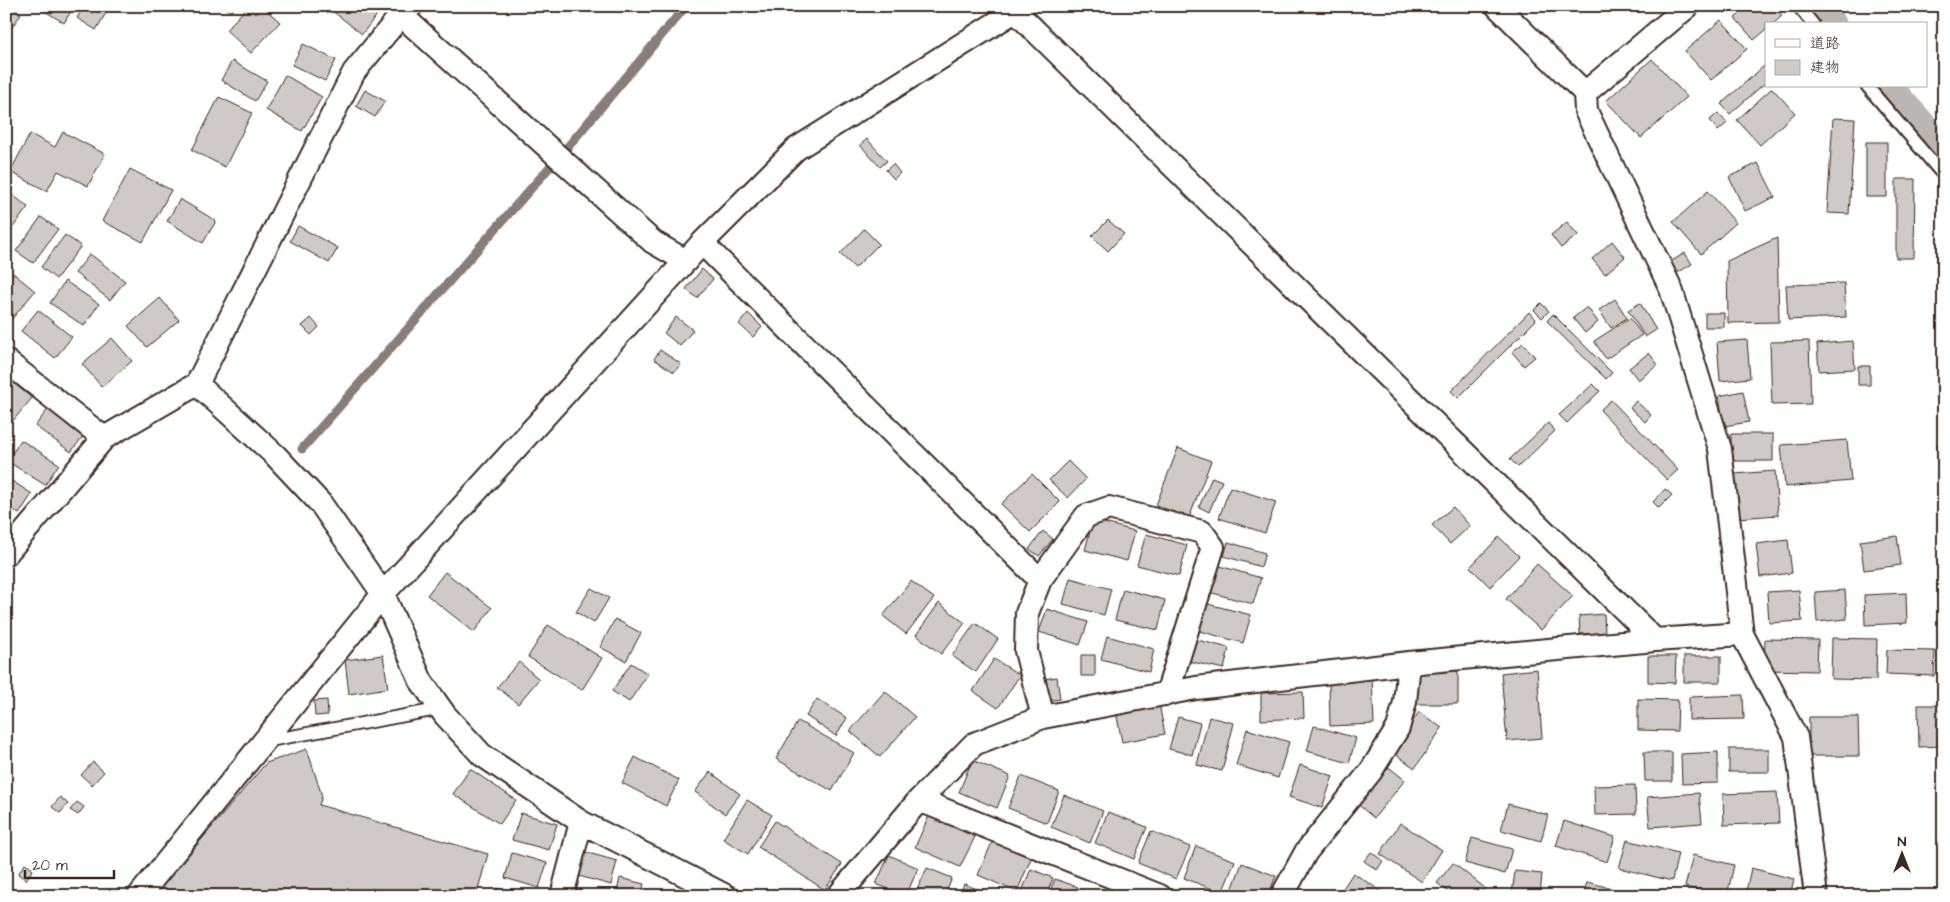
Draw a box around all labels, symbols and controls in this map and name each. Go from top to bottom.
legend [1765,22,1928,88]
text: 道路 [1810,33,1840,54]
text: 建物 [1810,57,1840,78]
north arrow [1878,830,1928,880]
text: N [1898,832,1907,852]
scale bar [25,847,114,879]
text: 20 m [32,855,68,876]

